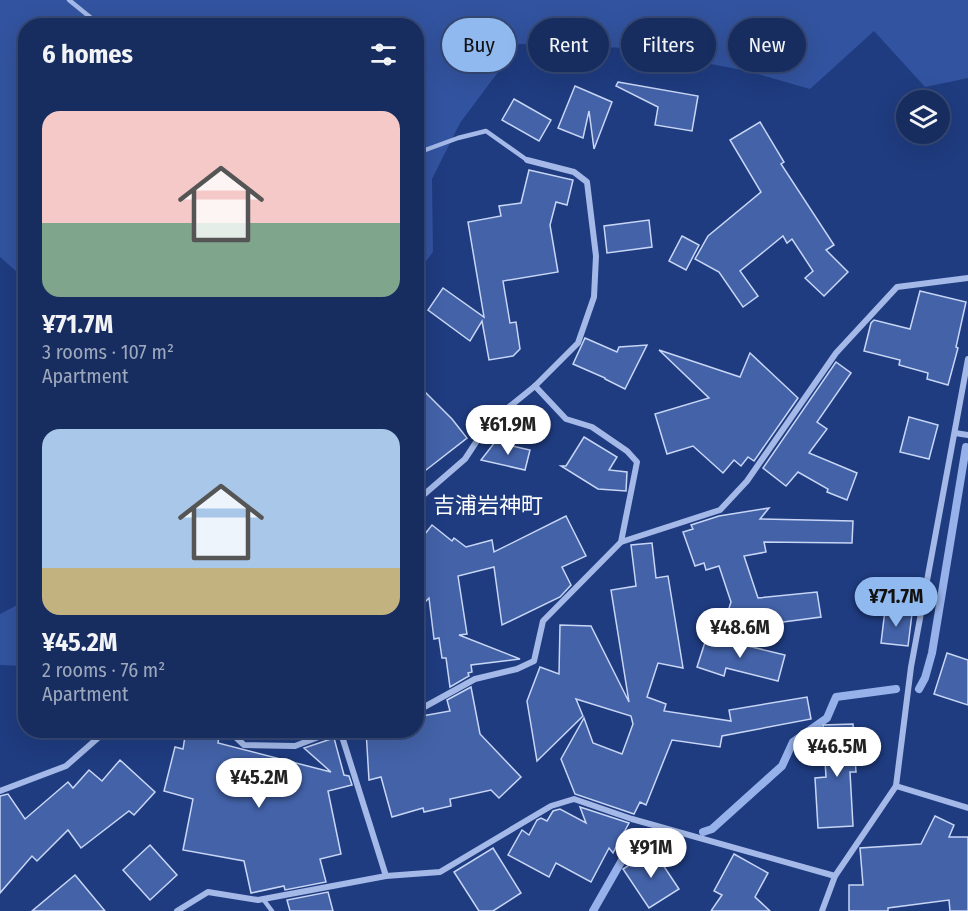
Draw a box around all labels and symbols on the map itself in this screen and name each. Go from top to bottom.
pin: ¥61.9M [459,405,557,456]
district label: 吉浦岩神町 [433,492,543,519]
pin: ¥71.7M [847,577,945,628]
pin: ¥48.6M [691,608,789,659]
pin: ¥46.5M [788,727,886,778]
pin: ¥45.2M [210,758,308,809]
pin: ¥91M [615,828,687,879]

